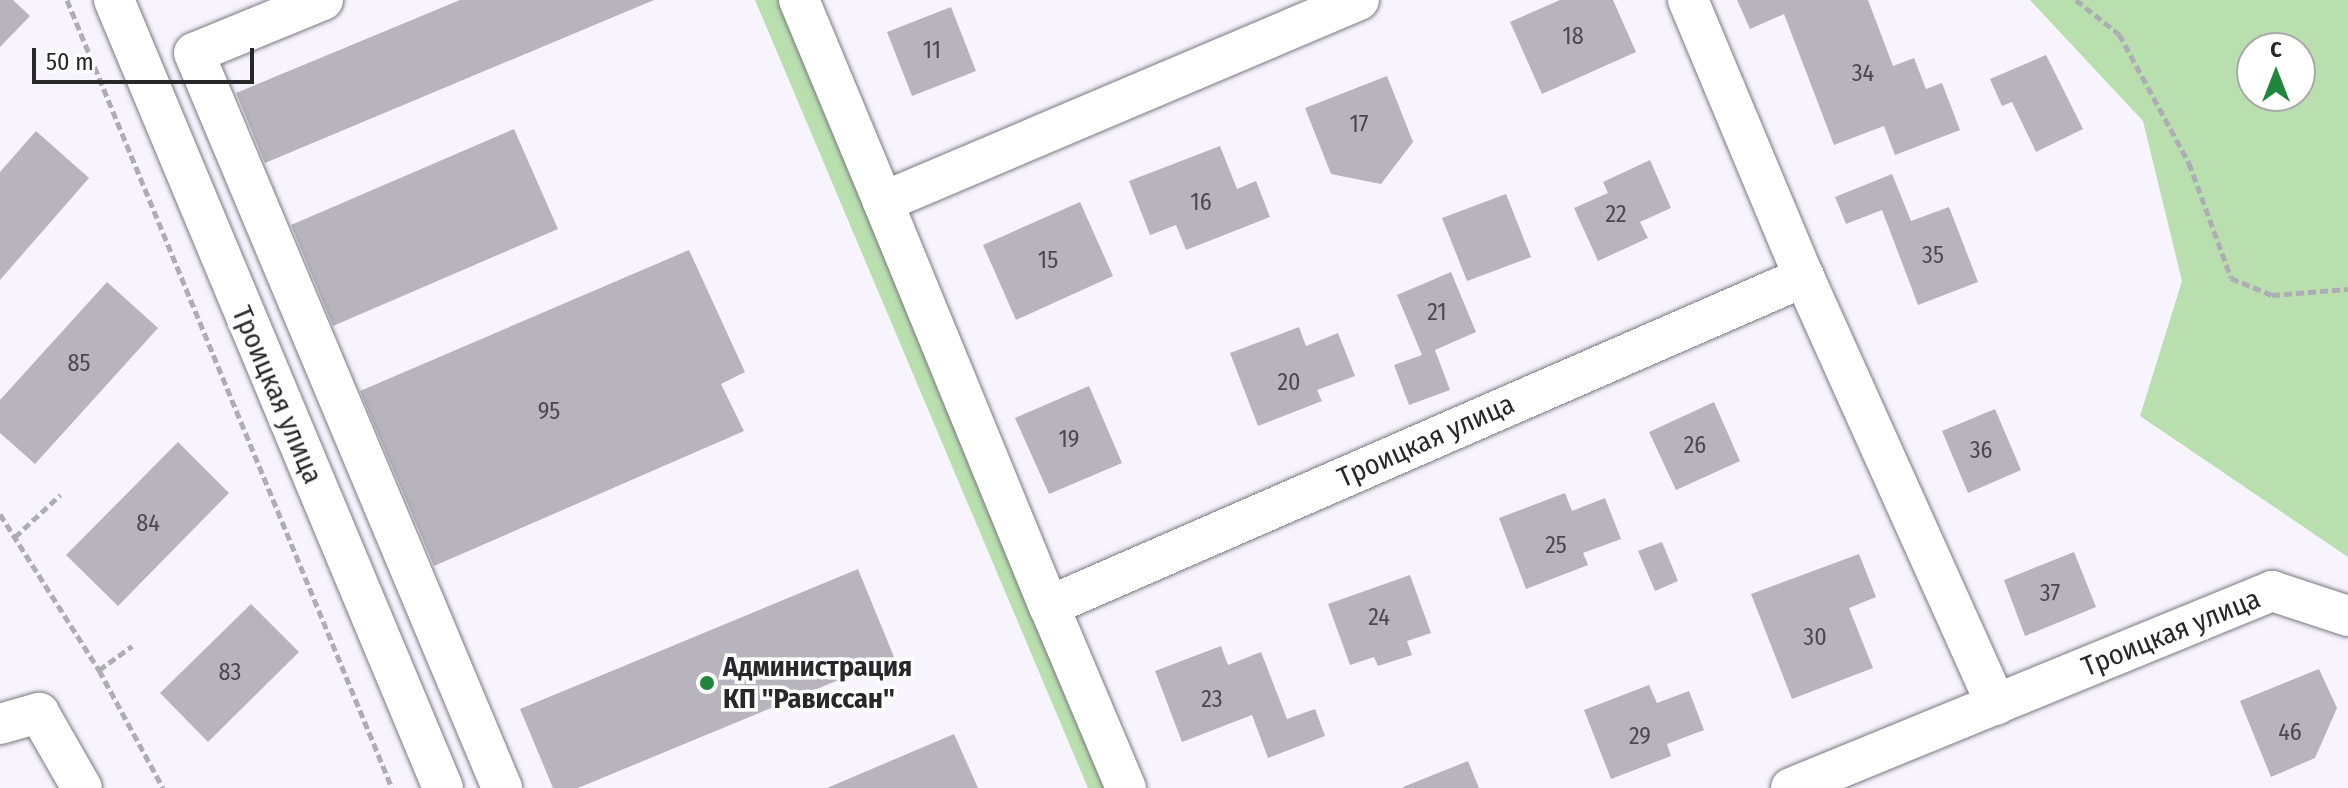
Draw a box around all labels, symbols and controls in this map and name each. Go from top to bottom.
house number: 18 [1562,23,1584,51]
scale bar [36,32,258,82]
north arrow [2236,32,2316,112]
text: С [2270,36,2282,63]
house number: 11 [923,37,941,65]
text: 50 m [46,48,94,76]
house number: 34 [1852,60,1874,88]
house number: 17 [1349,111,1369,139]
house number: 16 [1190,189,1212,217]
house number: 22 [1605,201,1627,229]
house number: 35 [1922,242,1944,270]
house number: 15 [1038,247,1058,275]
house number: 21 [1427,299,1447,327]
street label: Троицкая улица [225,301,329,489]
house number: 85 [67,350,91,378]
house number: 20 [1277,369,1301,397]
street label: Троицкая улица [1333,387,1519,495]
house number: 95 [538,398,560,426]
house number: 19 [1058,426,1080,454]
house number: 26 [1684,432,1706,460]
house number: 36 [1970,437,1992,465]
house number: 84 [136,510,160,538]
house number: 25 [1545,532,1567,560]
house number: 37 [2040,580,2060,608]
street label: Троицкая улица [2077,582,2265,684]
house number: 24 [1368,604,1390,632]
house number: 30 [1803,624,1827,652]
place label: Администрация КП "Рависсан" [723,650,912,716]
house number: 83 [219,659,241,687]
marker: Администрация КП "Рависсан" [698,674,716,692]
house number: 23 [1201,686,1223,714]
house number: 46 [2278,719,2302,747]
house number: 29 [1629,723,1651,751]

